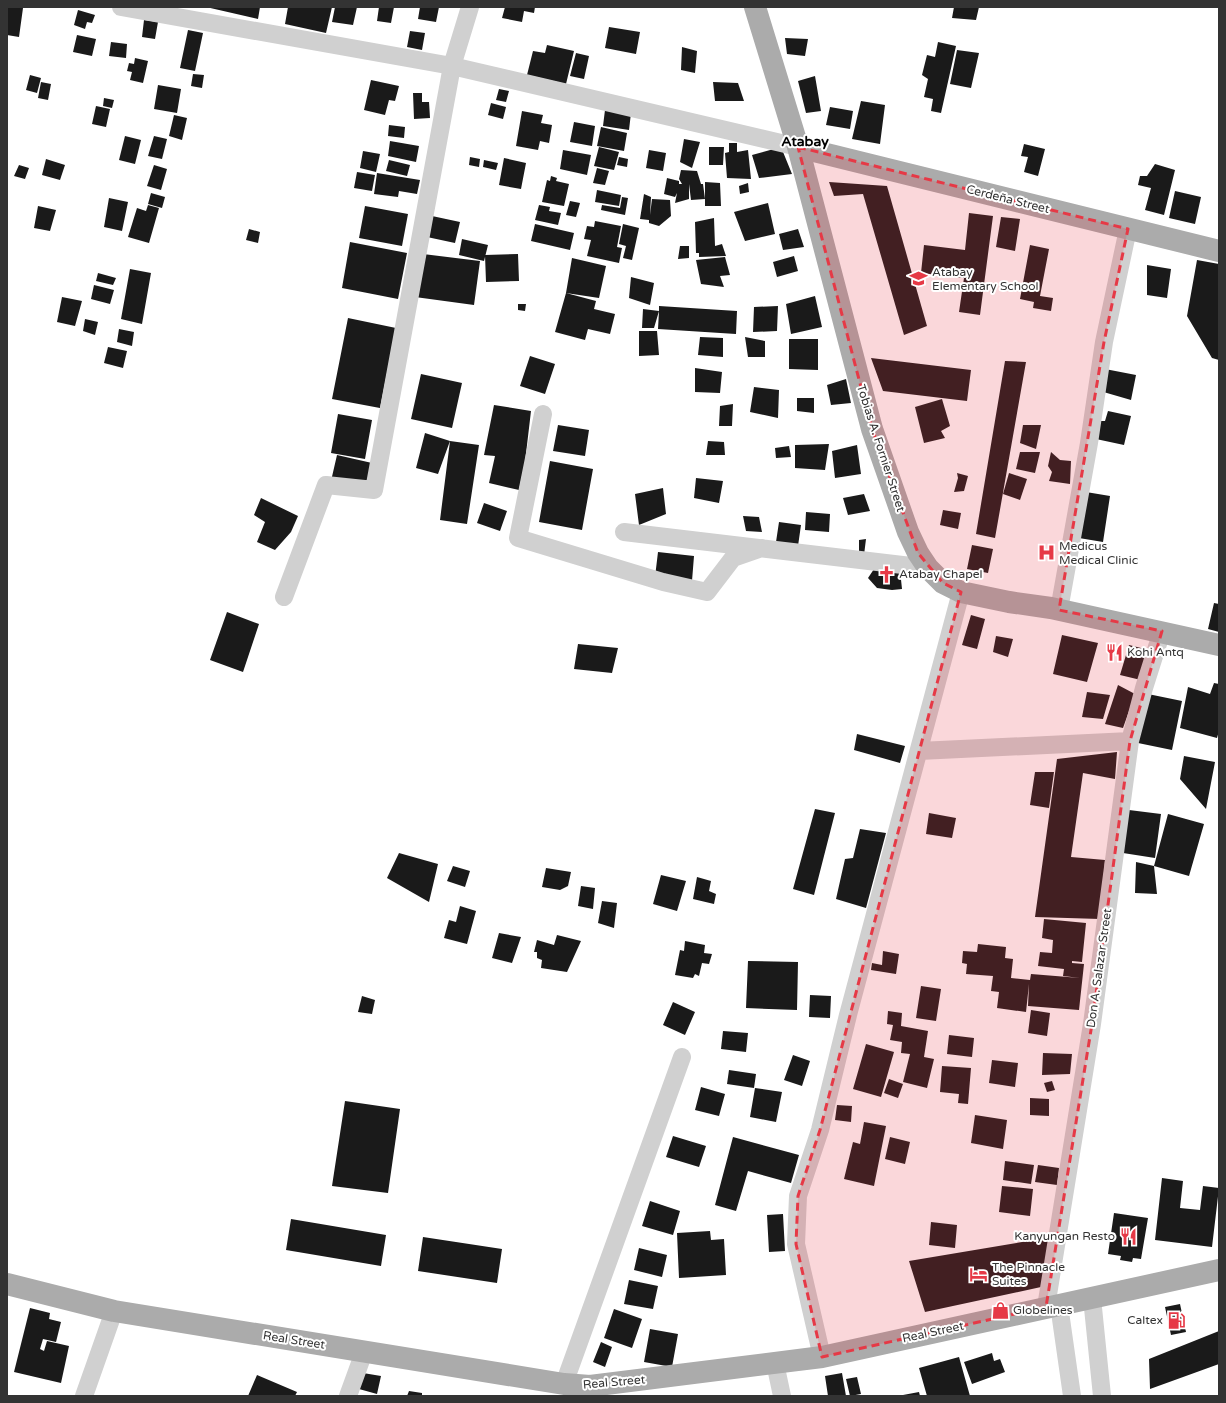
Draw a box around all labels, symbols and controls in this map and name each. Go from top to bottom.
district label: Atabay [781,133,829,150]
street label: Cerdeña Street [965,182,1051,216]
place label: Atabay Elementary School [932,265,1039,293]
school or university icon: Atabay Elementary School [909,269,929,289]
street label: Tobias A. Fornier Street [854,383,908,514]
place label: Medicus Medical Clinic [1059,539,1138,567]
hospital icon: Medicus Medical Clinic [1036,543,1056,563]
church icon: Atabay Chapel [876,564,896,584]
place label: Atabay Chapel [899,567,983,581]
restaurant icon: Kohi Antq [1104,642,1124,662]
place label: Kohi Antq [1127,645,1184,659]
street label: Don A. Salazar Street [1084,907,1114,1029]
restaurant icon: Kanyungan Resto [1118,1226,1138,1246]
place label: Kanyungan Resto [1014,1229,1115,1243]
place label: The Pinnacle Suites [992,1260,1065,1288]
hotel icon: The Pinnacle Suites [969,1264,989,1284]
shop icon: Globelines [990,1300,1010,1320]
place label: Globelines [1013,1303,1073,1317]
fuel station icon: Caltex [1166,1310,1186,1330]
place label: Caltex [1127,1313,1163,1327]
street label: Real Street [901,1319,965,1345]
street label: Real Street [262,1328,326,1352]
street label: Real Street [582,1372,646,1392]

